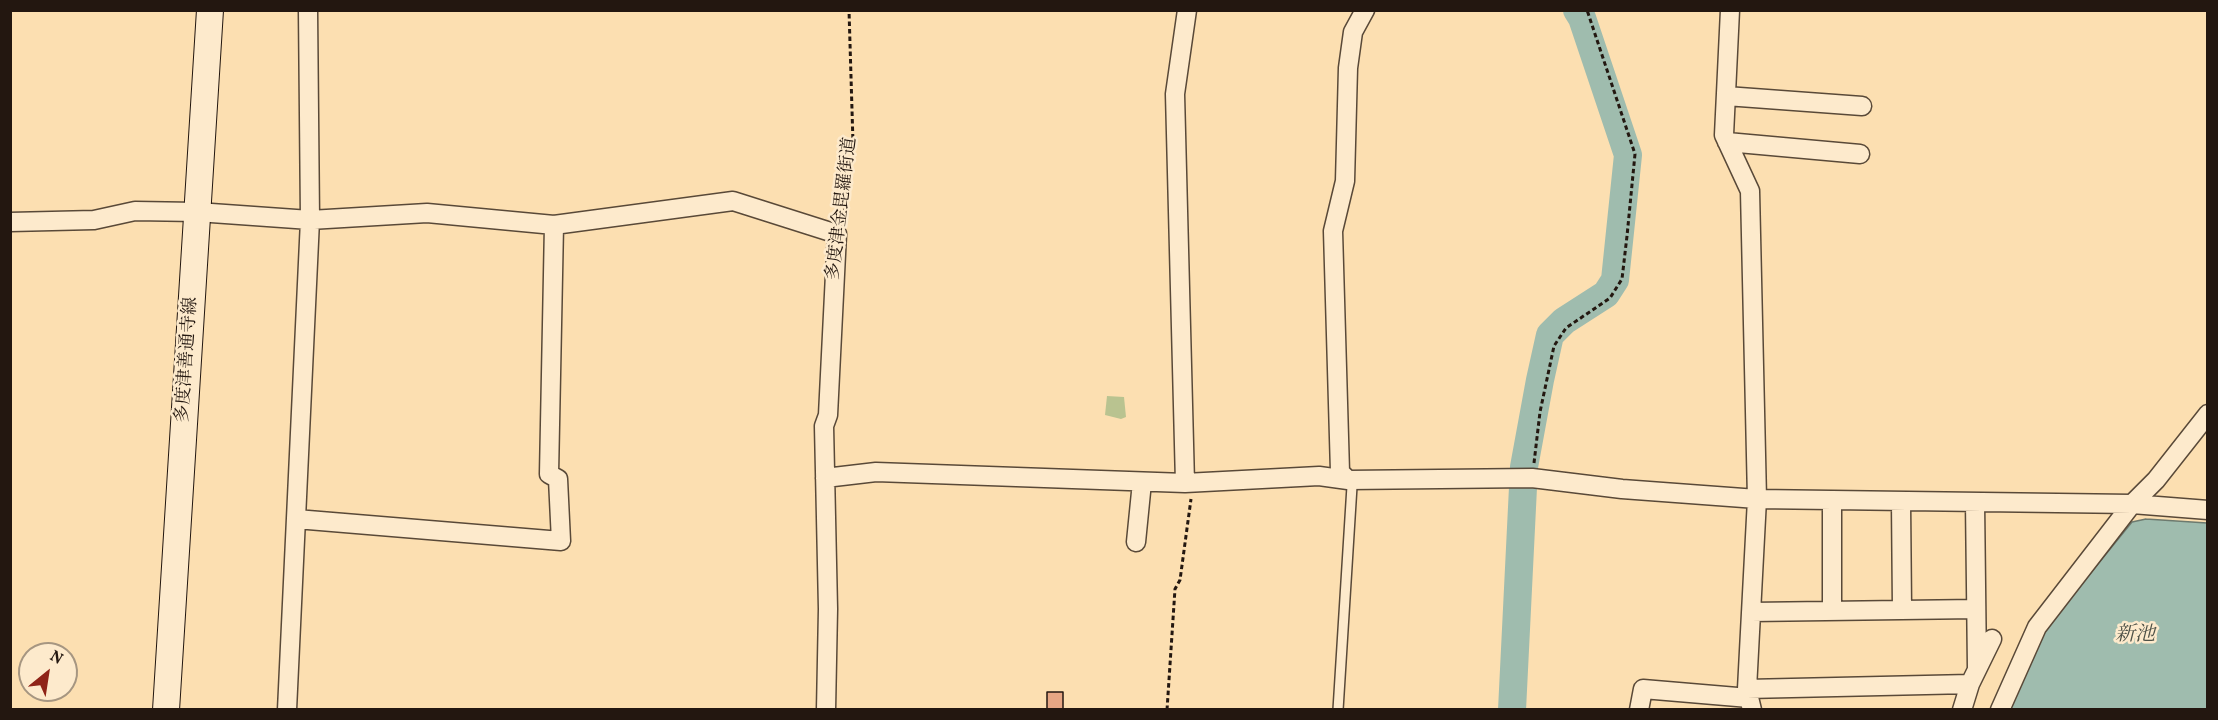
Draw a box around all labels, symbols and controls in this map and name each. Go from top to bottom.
street label: 多度津金毘羅街道 [824,136,862,282]
street label: 多度津善通寺線 [173,296,203,424]
water label: 新池 [2115,624,2155,648]
north arrow [18,642,78,702]
text: N [45,646,67,671]

